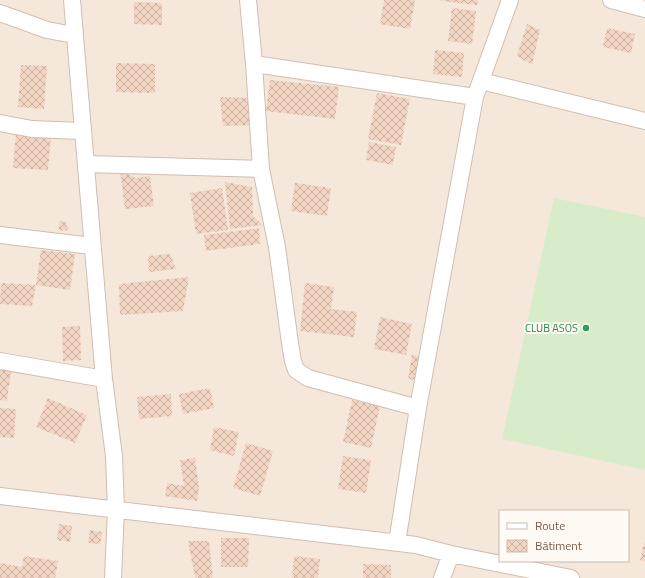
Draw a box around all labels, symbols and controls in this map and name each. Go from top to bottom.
place label: CLUB ASOS [525,320,578,336]
marker: CLUB ASOS [581,323,591,333]
legend [499,510,629,562]
text: Route [535,516,565,535]
text: Bâtiment [535,536,583,555]

